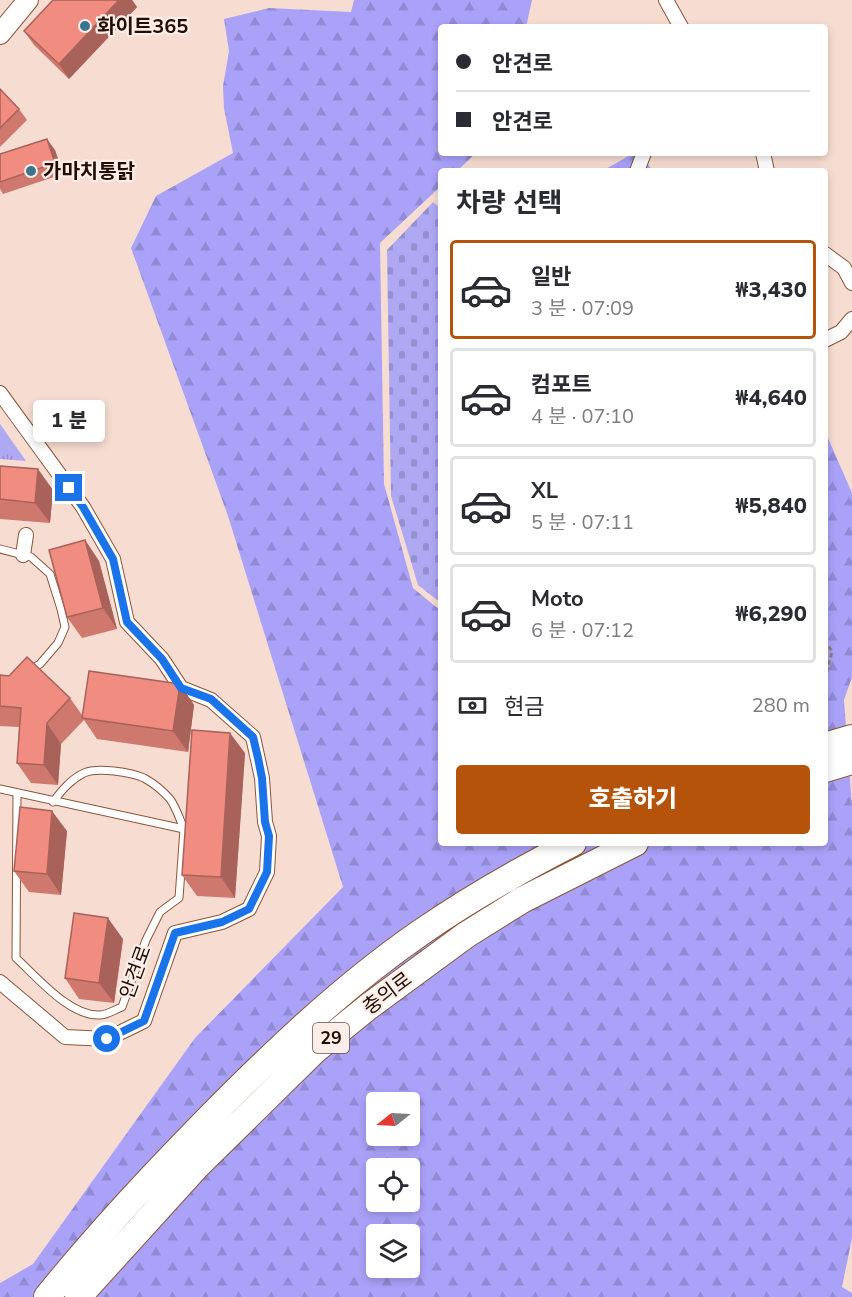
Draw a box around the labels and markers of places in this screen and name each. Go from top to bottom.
place label: 화이트365 [97,13,188,40]
marker: 화이트365 [78,19,92,33]
place label: 가마치통닭 [43,158,136,185]
marker: 가마치통닭 [24,164,38,178]

